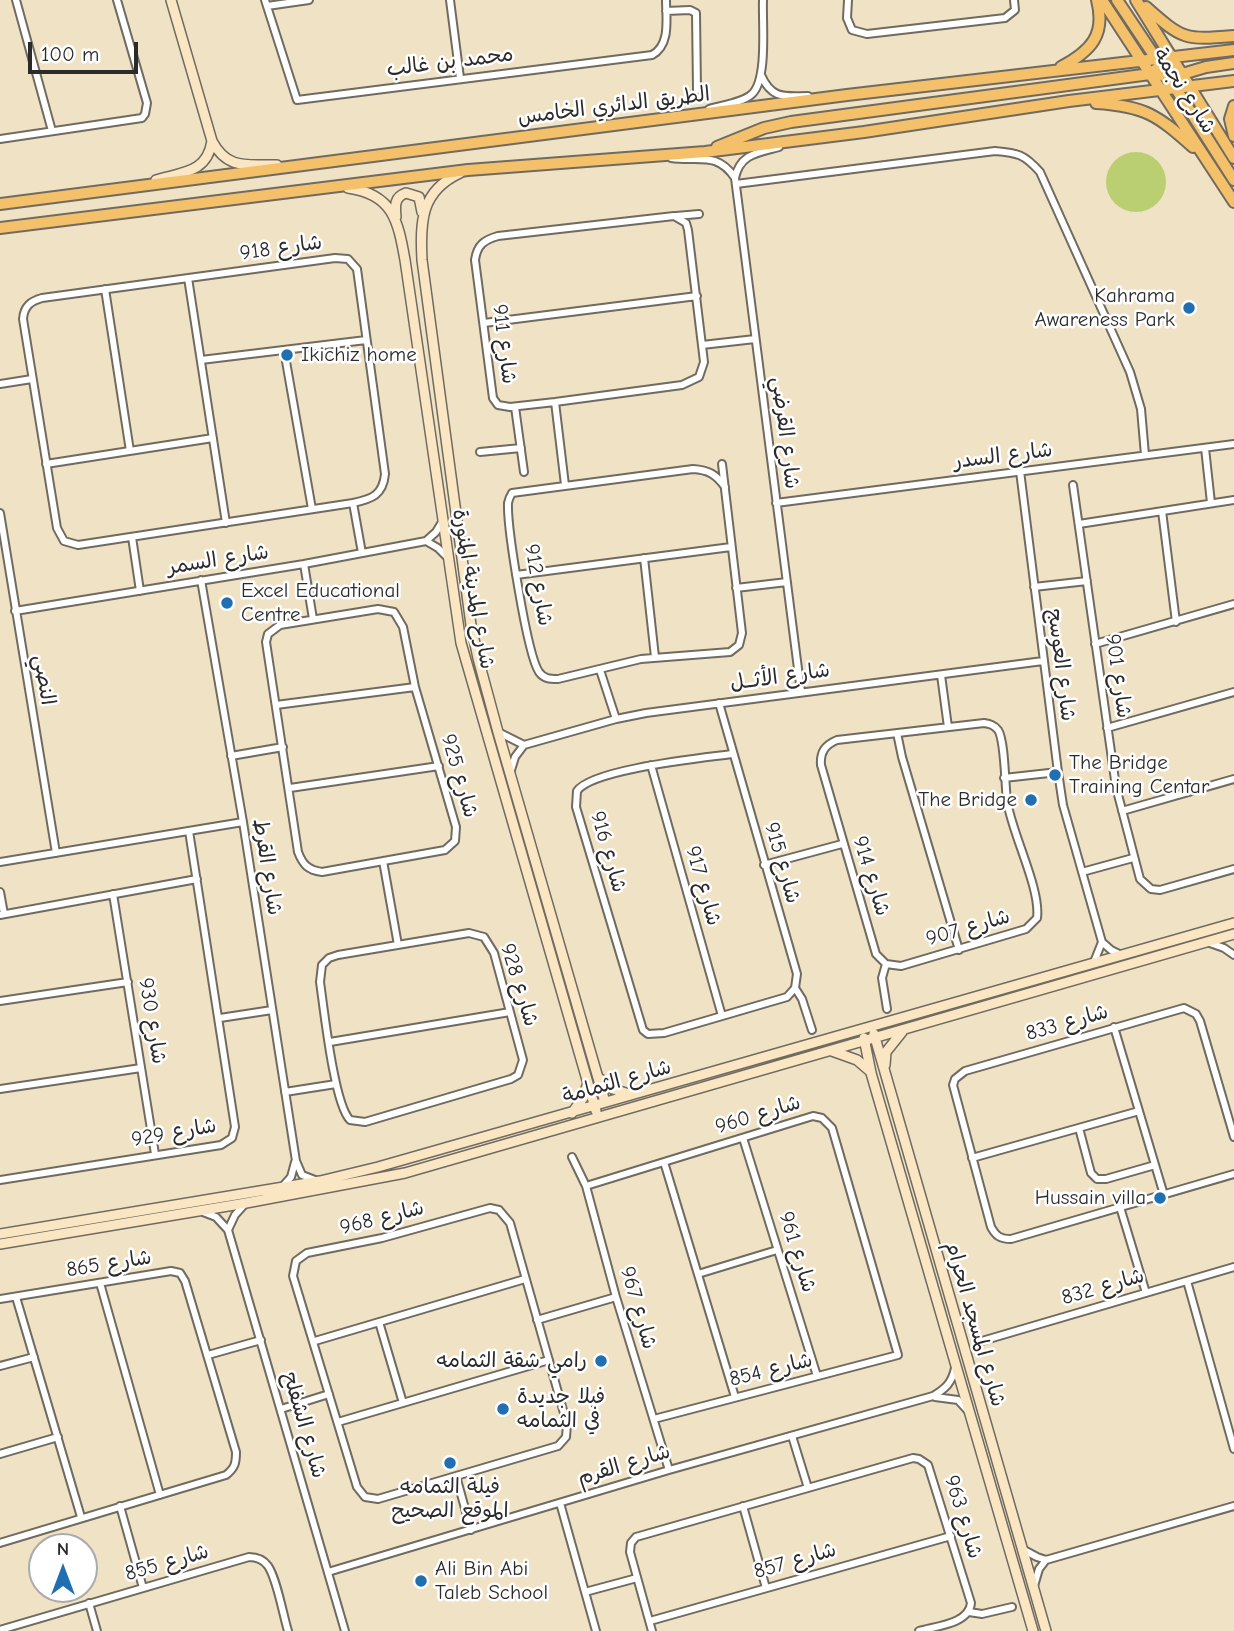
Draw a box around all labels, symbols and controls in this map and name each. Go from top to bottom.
scale bar [32,28,142,72]
text: 100 m [41,42,99,66]
street label: محمد بن غالب [385,42,515,82]
street label: شارع نجمة [1147,44,1221,138]
street label: الطريق الدائري الخامس [517,82,711,130]
street label: شارع 918 [238,230,324,266]
place label: Kahrama Awareness Park [1034,283,1175,333]
marker: Kahrama Awareness Park [1181,300,1197,316]
street label: شارع 911 [487,303,521,385]
place label: Ikichiz home [301,342,417,368]
marker: Ikichiz home [279,347,295,363]
street label: شارع القرضي [766,375,804,491]
street label: شارع السدر [952,437,1054,475]
street label: شارع المدينة المنورة [447,507,499,671]
street label: شارع السمر [165,540,271,580]
street label: شارع 912 [518,542,558,628]
place label: Excel Educational Centre [241,578,400,628]
marker: Excel Educational Centre [219,595,235,611]
street label: شارع العوسج [1042,607,1080,723]
street label: شارع 901 [1100,632,1136,720]
street label: النصي [28,653,60,707]
street label: شارع الأثــل [729,658,831,696]
street label: شارع 925 [435,731,483,821]
place label: The Bridge Training Centar [1069,750,1209,800]
marker: The Bridge Training Centar [1047,767,1063,783]
place label: The Bridge [918,787,1017,813]
marker: The Bridge [1023,792,1039,808]
street label: شارع 916 [584,808,632,896]
street label: شارع القرط [247,817,287,917]
street label: شارع 915 [758,819,806,907]
street label: شارع 914 [847,833,895,919]
street label: شارع 917 [680,843,726,929]
street label: شارع 907 [923,904,1013,952]
street label: شارع 928 [494,940,544,1030]
street label: شارع 930 [133,976,171,1066]
street label: شارع 833 [1023,999,1111,1047]
street label: شارع الثمامة [560,1054,674,1110]
street label: شارع 960 [712,1090,804,1140]
street label: شارع 929 [130,1113,218,1153]
place label: Hussain villa [1035,1185,1146,1211]
marker: Hussain villa [1152,1190,1168,1206]
street label: شارع 968 [337,1195,427,1241]
street label: شارع 961 [773,1208,821,1296]
street label: شارع المسجد الحرام [939,1238,1011,1410]
street label: شارع 865 [65,1245,153,1283]
street label: شارع 832 [1059,1263,1147,1311]
street label: شارع 967 [614,1264,662,1352]
place label: رامي شقة الثمامه [437,1348,587,1374]
street label: شارع 854 [727,1348,815,1392]
marker: رامي شقة الثمامه [593,1353,609,1369]
street label: شارع الشفلح [277,1369,331,1481]
place label: فيلا جديدة في الثمامه [517,1384,605,1434]
marker: فيلا جديدة في الثمامه [495,1401,511,1417]
street label: شارع القرم [575,1439,673,1491]
marker: فيلة الثمامه الموقع الصحيح [442,1455,458,1471]
street label: شارع 963 [938,1472,988,1562]
place label: فيلة الثمامه الموقع الصحيح [391,1474,509,1524]
north arrow [28,1533,98,1603]
street label: شارع 857 [751,1537,839,1585]
text: N [57,1538,69,1560]
street label: شارع 855 [122,1539,212,1587]
place label: Ali Bin Abi Taleb School [435,1556,548,1606]
marker: Ali Bin Abi Taleb School [413,1573,429,1589]

